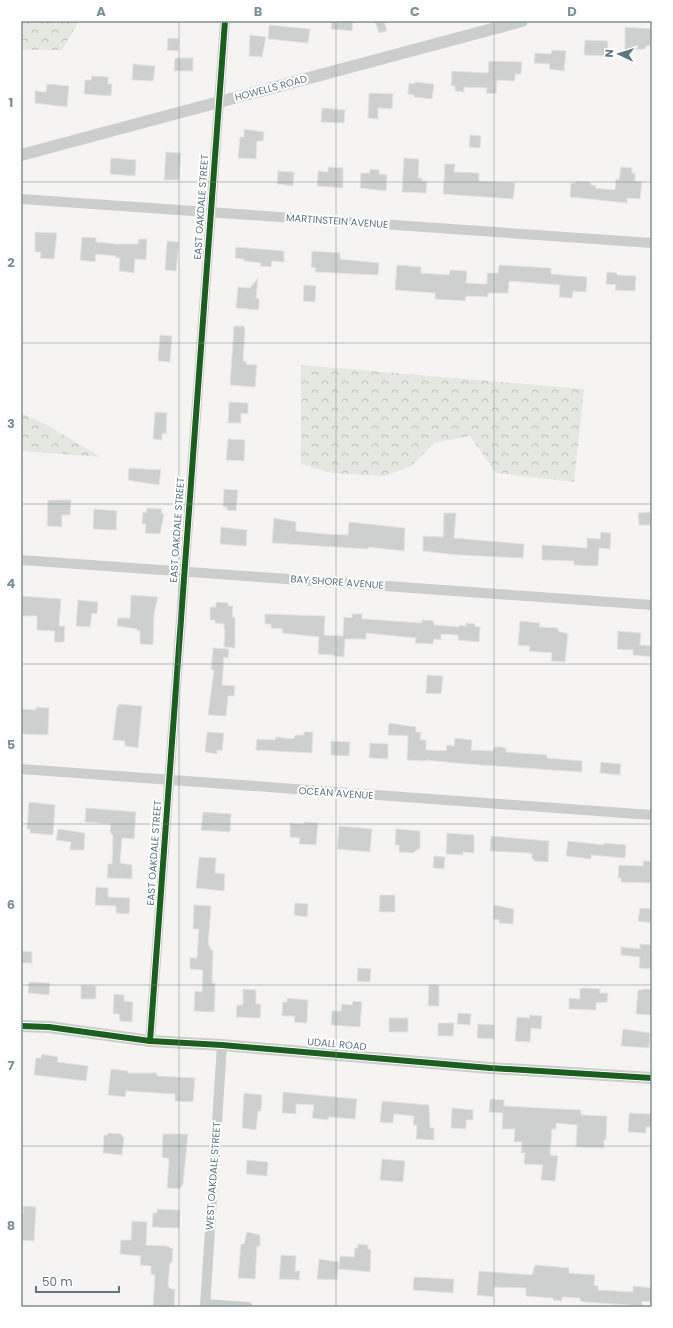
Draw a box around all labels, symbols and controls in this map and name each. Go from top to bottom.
text: A [96,2,106,21]
text: B [254,2,263,21]
text: C [410,2,420,21]
text: D [567,2,577,21]
north arrow [599,34,639,74]
text: N [601,49,617,58]
street label: HOWELLS ROAD [233,71,309,105]
text: 1 [9,93,13,112]
street label: EAST OAKDALE STREET [190,153,212,260]
street label: MARTINSTEIN AVENUE [285,210,389,232]
text: 2 [7,253,15,272]
text: 3 [7,414,15,433]
street label: EAST OAKDALE STREET [166,476,188,583]
street label: BAY SHORE AVENUE [290,571,384,593]
text: 4 [7,574,16,593]
text: 5 [7,735,15,754]
street label: OCEAN AVENUE [298,783,374,803]
street label: EAST OAKDALE STREET [143,799,165,906]
text: 6 [7,895,15,914]
street label: UDALL ROAD [307,1034,367,1054]
text: 7 [8,1056,15,1075]
street label: WEST OAKDALE STREET [202,1121,224,1231]
text: 8 [7,1216,15,1235]
scale bar [36,1268,119,1294]
text: 50 m [42,1273,73,1290]

